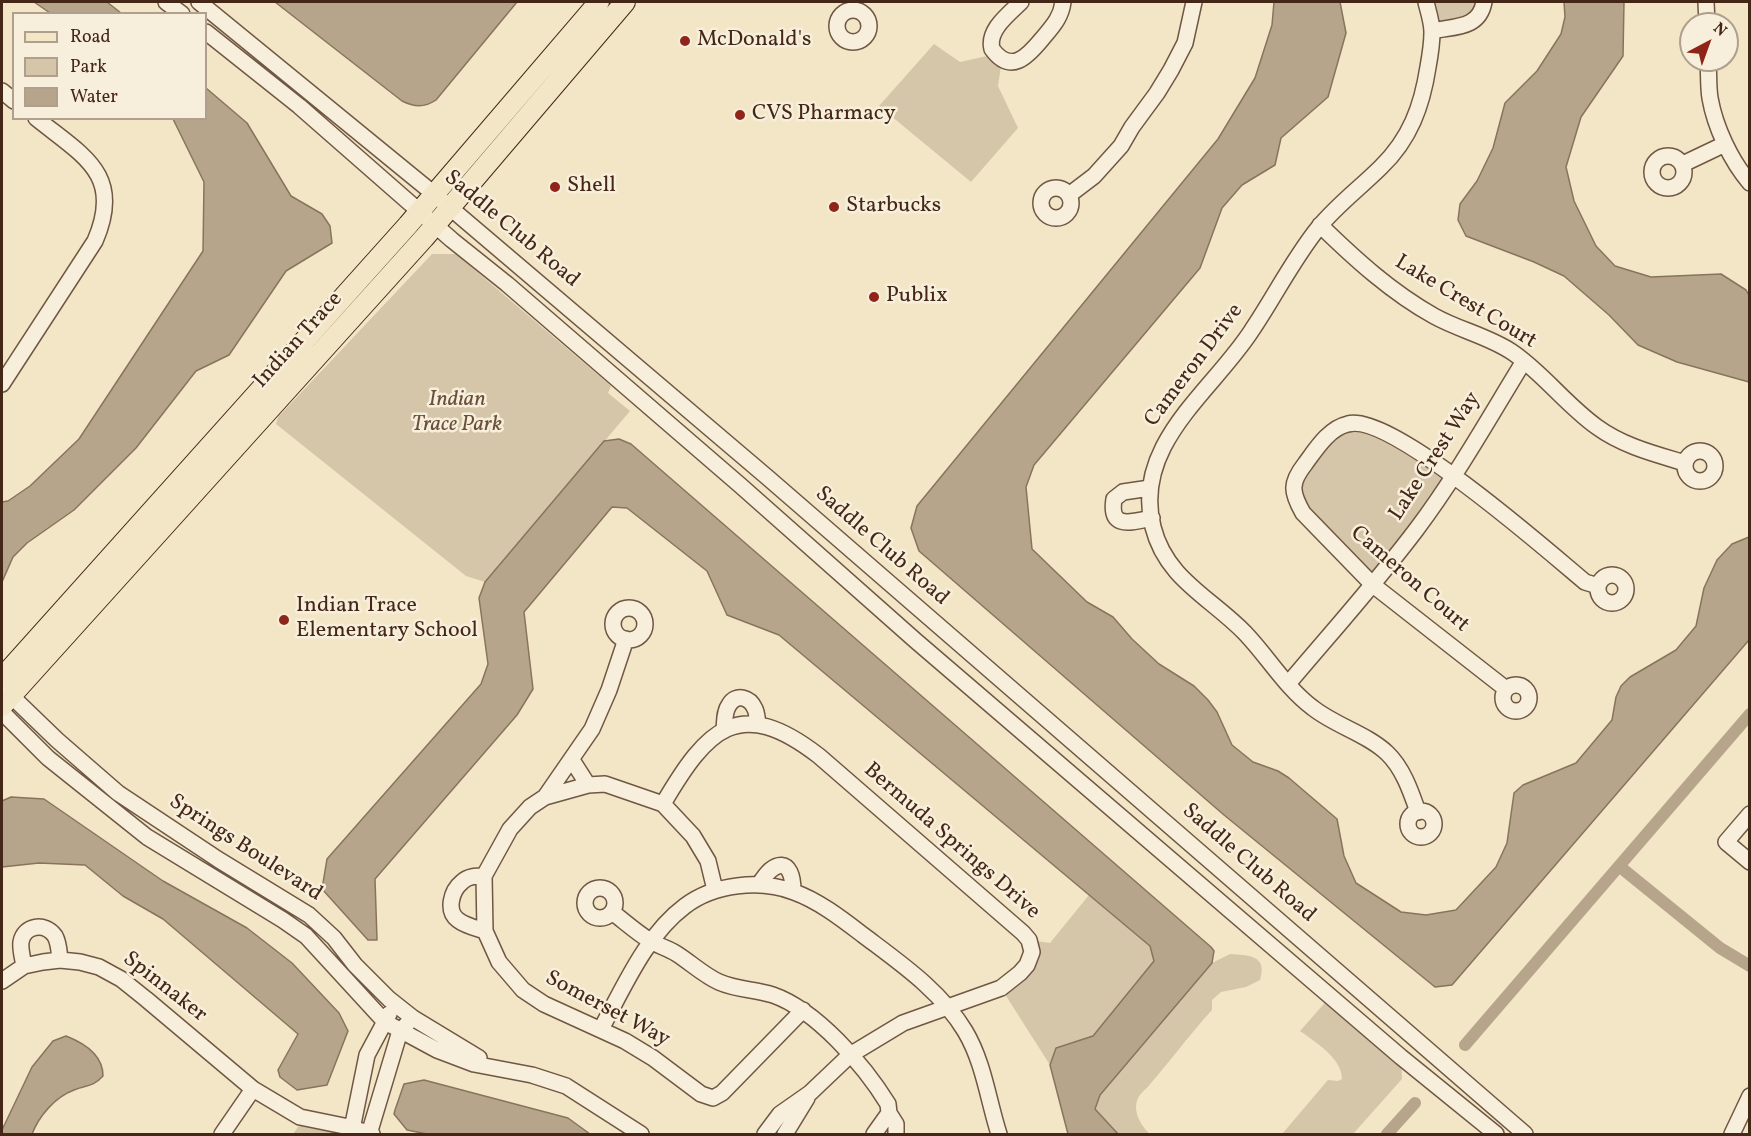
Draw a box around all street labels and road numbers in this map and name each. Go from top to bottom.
street label: Saddle Club Road [438,166,584,294]
street label: Lake Crest Court [1389,250,1541,356]
street label: Indian Trace [249,287,349,395]
street label: Cameron Drive [1140,299,1250,433]
street label: Lake Crest Way [1385,388,1487,526]
street label: Saddle Club Road [809,482,953,612]
street label: Cameron Court [1344,521,1474,639]
street label: Bermuda Springs Drive [857,758,1045,926]
street label: Springs Boulevard [163,790,327,908]
street label: Saddle Club Road [1176,799,1320,929]
street label: Spinnaker [117,947,211,1029]
street label: Somerset Way [540,966,674,1054]

